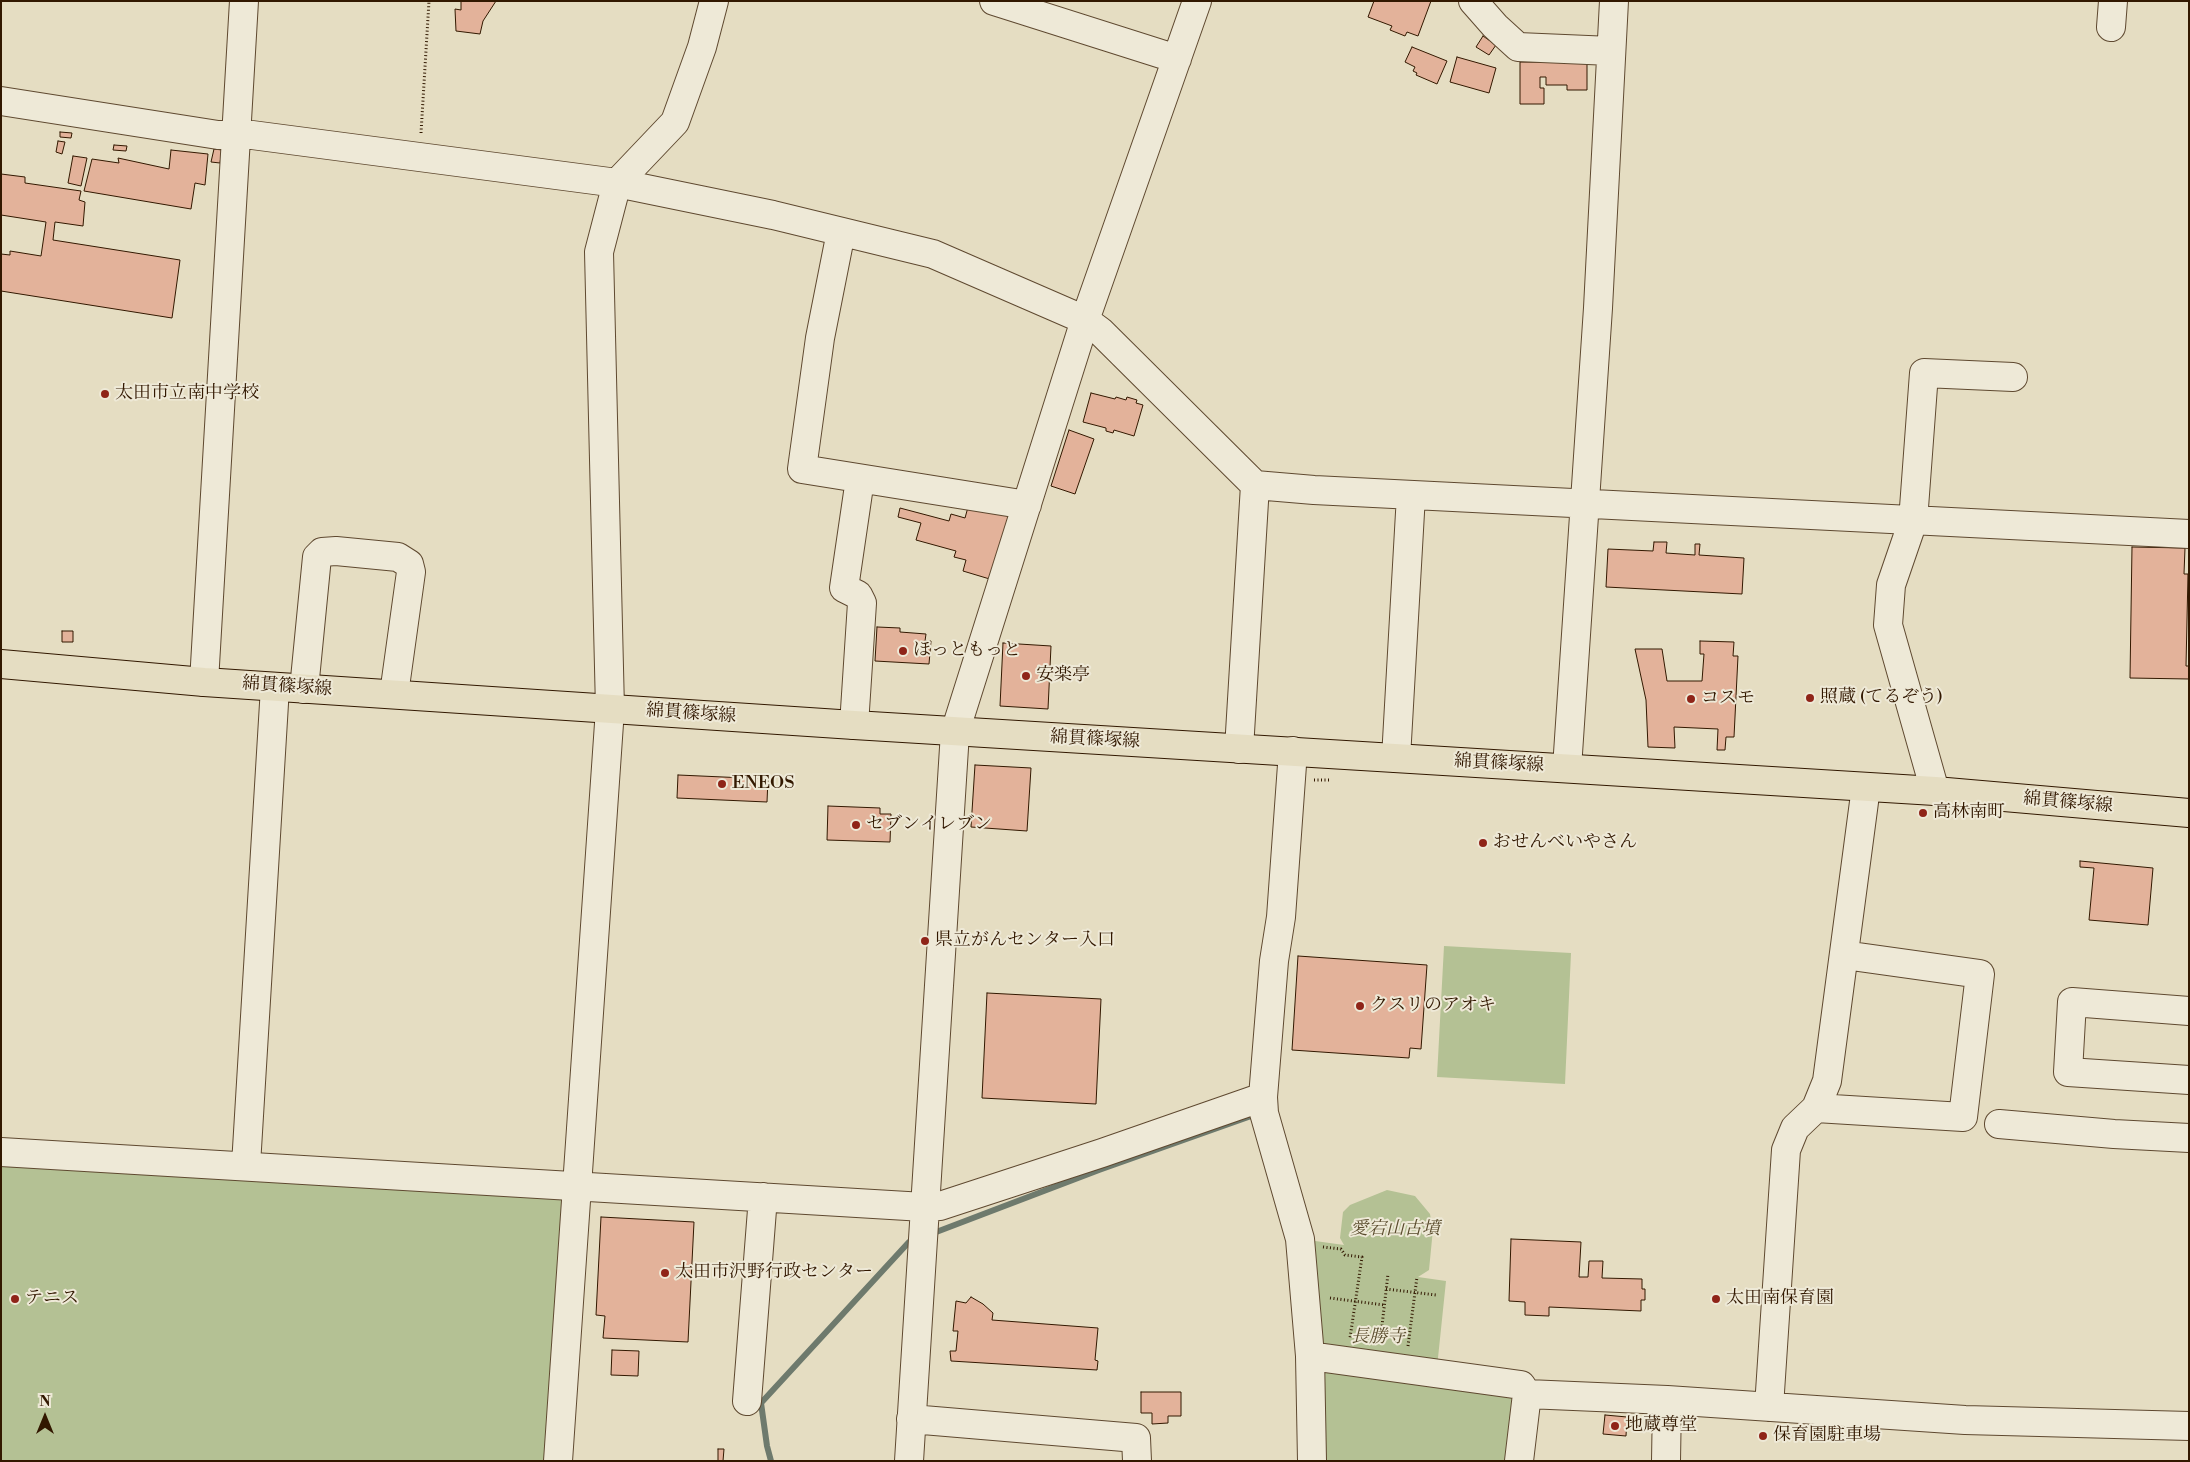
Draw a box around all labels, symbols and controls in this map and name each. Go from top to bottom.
place label: 太田市立南中学校 [115,383,259,405]
marker: 太田市立南中学校 [99,388,111,400]
place label: ほっともっと [913,640,1021,662]
marker: ほっともっと [897,645,909,657]
place label: 安楽亭 [1036,665,1090,687]
marker: 安楽亭 [1020,670,1032,682]
street label: 綿貫篠塚線 [241,673,333,701]
place label: 照蔵 (てるぞう) [1820,687,1943,709]
place label: コスモ [1701,688,1755,710]
marker: 照蔵 (てるぞう) [1804,692,1816,704]
marker: コスモ [1685,693,1697,705]
street label: 綿貫篠塚線 [645,700,737,728]
street label: 綿貫篠塚線 [1049,727,1141,753]
street label: 綿貫篠塚線 [1453,751,1545,777]
place label: ENEOS [732,773,795,795]
marker: ENEOS [716,778,728,790]
street label: 綿貫篠塚線 [2022,788,2114,818]
place label: 高林南町 [1933,802,2005,824]
marker: 高林南町 [1917,807,1929,819]
place label: セブンイレブン [866,814,992,836]
marker: セブンイレブン [850,819,862,831]
place label: おせんべいやさん [1493,832,1637,854]
marker: おせんべいやさん [1477,837,1489,849]
place label: 県立がんセンター入口 [935,930,1115,952]
marker: 県立がんセンター入口 [919,935,931,947]
place label: クスリのアオキ [1370,995,1496,1017]
marker: クスリのアオキ [1354,1000,1366,1012]
park label: 愛宕山古墳 [1350,1219,1440,1241]
place label: 太田市沢野行政センター [675,1262,873,1284]
marker: 太田市沢野行政センター [659,1267,671,1279]
place label: テニス [25,1288,79,1310]
place label: 太田南保育園 [1726,1288,1834,1310]
marker: テニス [9,1293,21,1305]
marker: 太田南保育園 [1710,1293,1722,1305]
park label: 長勝寺 [1351,1327,1405,1349]
north arrow [20,1392,70,1442]
text: N [39,1393,51,1411]
place label: 地蔵尊堂 [1625,1415,1697,1437]
marker: 地蔵尊堂 [1609,1420,1621,1432]
place label: 保育園駐車場 [1773,1425,1881,1447]
marker: 保育園駐車場 [1757,1430,1769,1442]

